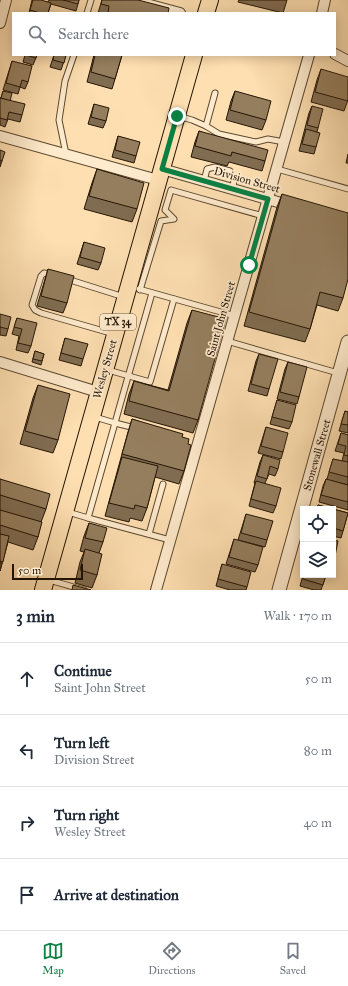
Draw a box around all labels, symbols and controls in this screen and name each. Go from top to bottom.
search box [12,12,336,56]
icon: search [26,23,48,45]
text: Search here [58,25,129,43]
route end [168,107,186,125]
street label: Division Street [212,164,282,196]
route start [240,256,258,274]
street label: Saint John Street [204,280,239,358]
road number: TX 34 [100,314,136,330]
street label: Wesley Street [90,338,120,400]
street label: Stonewall Street [301,418,333,492]
map controls [300,506,336,578]
button: locate [300,506,336,542]
button: layers [300,542,336,578]
scale bar [12,562,83,581]
text: 50 m [18,564,41,577]
text: 3 min [16,606,55,627]
text: Walk · 170 m [263,608,332,624]
text: Continue [54,662,112,680]
icon: ahead [16,668,38,690]
text: 50 m [305,671,332,687]
text: Saint John Street [54,680,146,696]
text: Turn left [54,734,110,752]
icon: left [16,740,38,762]
text: 80 m [304,743,332,759]
text: Division Street [54,752,135,768]
text: Turn right [54,806,119,824]
icon: right [16,812,38,834]
text: 40 m [303,815,332,831]
text: Wesley Street [54,824,126,840]
icon: arrive [16,884,38,906]
text: Arrive at destination [54,886,179,904]
tab: Map [42,940,64,977]
tab: Directions [148,940,196,977]
tab: Saved [280,940,306,977]

